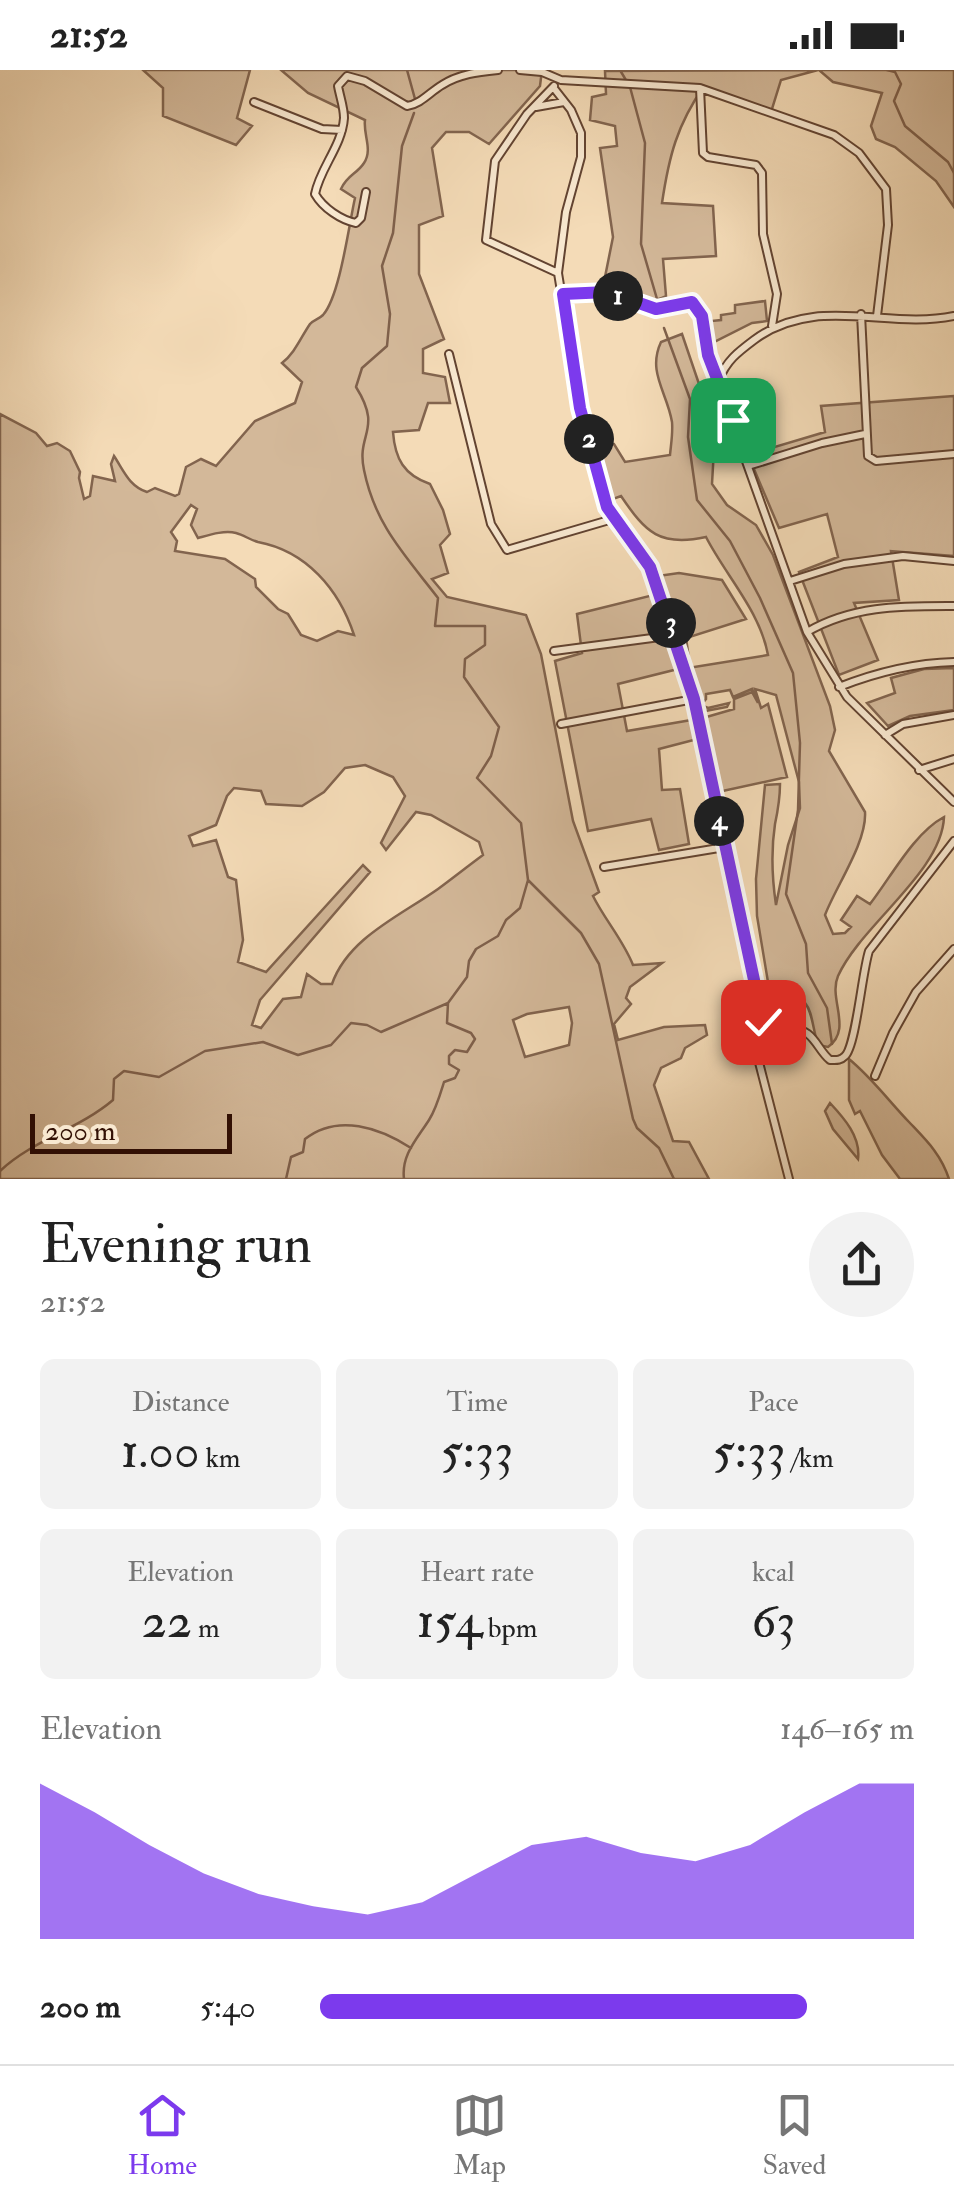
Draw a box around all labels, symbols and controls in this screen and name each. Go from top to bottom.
text: 21:52 [50,11,128,59]
pin: 1 [593,271,643,321]
text: 1 [613,278,623,313]
pin [691,378,776,463]
icon: arrive [706,393,761,448]
pin: 2 [564,414,614,464]
text: 2 [582,421,596,456]
pin: 3 [646,598,696,648]
text: 3 [666,605,676,640]
pin: 4 [694,796,744,846]
text: 4 [711,803,727,838]
pin [721,980,806,1065]
icon: check [736,995,791,1050]
scale bar [30,1109,232,1154]
text: 200 m [45,1114,116,1149]
text: Evening run [40,1210,312,1279]
button: share [809,1212,914,1317]
text: 21:52 [40,1282,106,1322]
text: Distance [132,1385,230,1420]
text: Time [446,1385,508,1420]
text: Pace [748,1385,798,1420]
text: 1.00 [121,1420,200,1483]
text: 5:33 [441,1420,513,1483]
text: 5:33 [713,1420,786,1483]
text: km [200,1441,241,1476]
text: /km [786,1441,834,1476]
text: Elevation [127,1555,234,1590]
text: Heart rate [420,1555,534,1590]
text: kcal [752,1555,795,1590]
text: 22 [142,1590,192,1653]
text: 154 [417,1590,482,1653]
text: 63 [751,1590,796,1653]
text: m [192,1611,220,1646]
text: bpm [482,1611,537,1646]
text: Elevation [40,1709,162,1749]
text: 146–165 m [780,1709,914,1749]
text: 200 m [40,1987,121,2027]
text: 5:40 [200,1987,256,2027]
tab: Home [128,2088,197,2183]
tab: Map [452,2088,507,2183]
tab: Saved [762,2088,826,2183]

